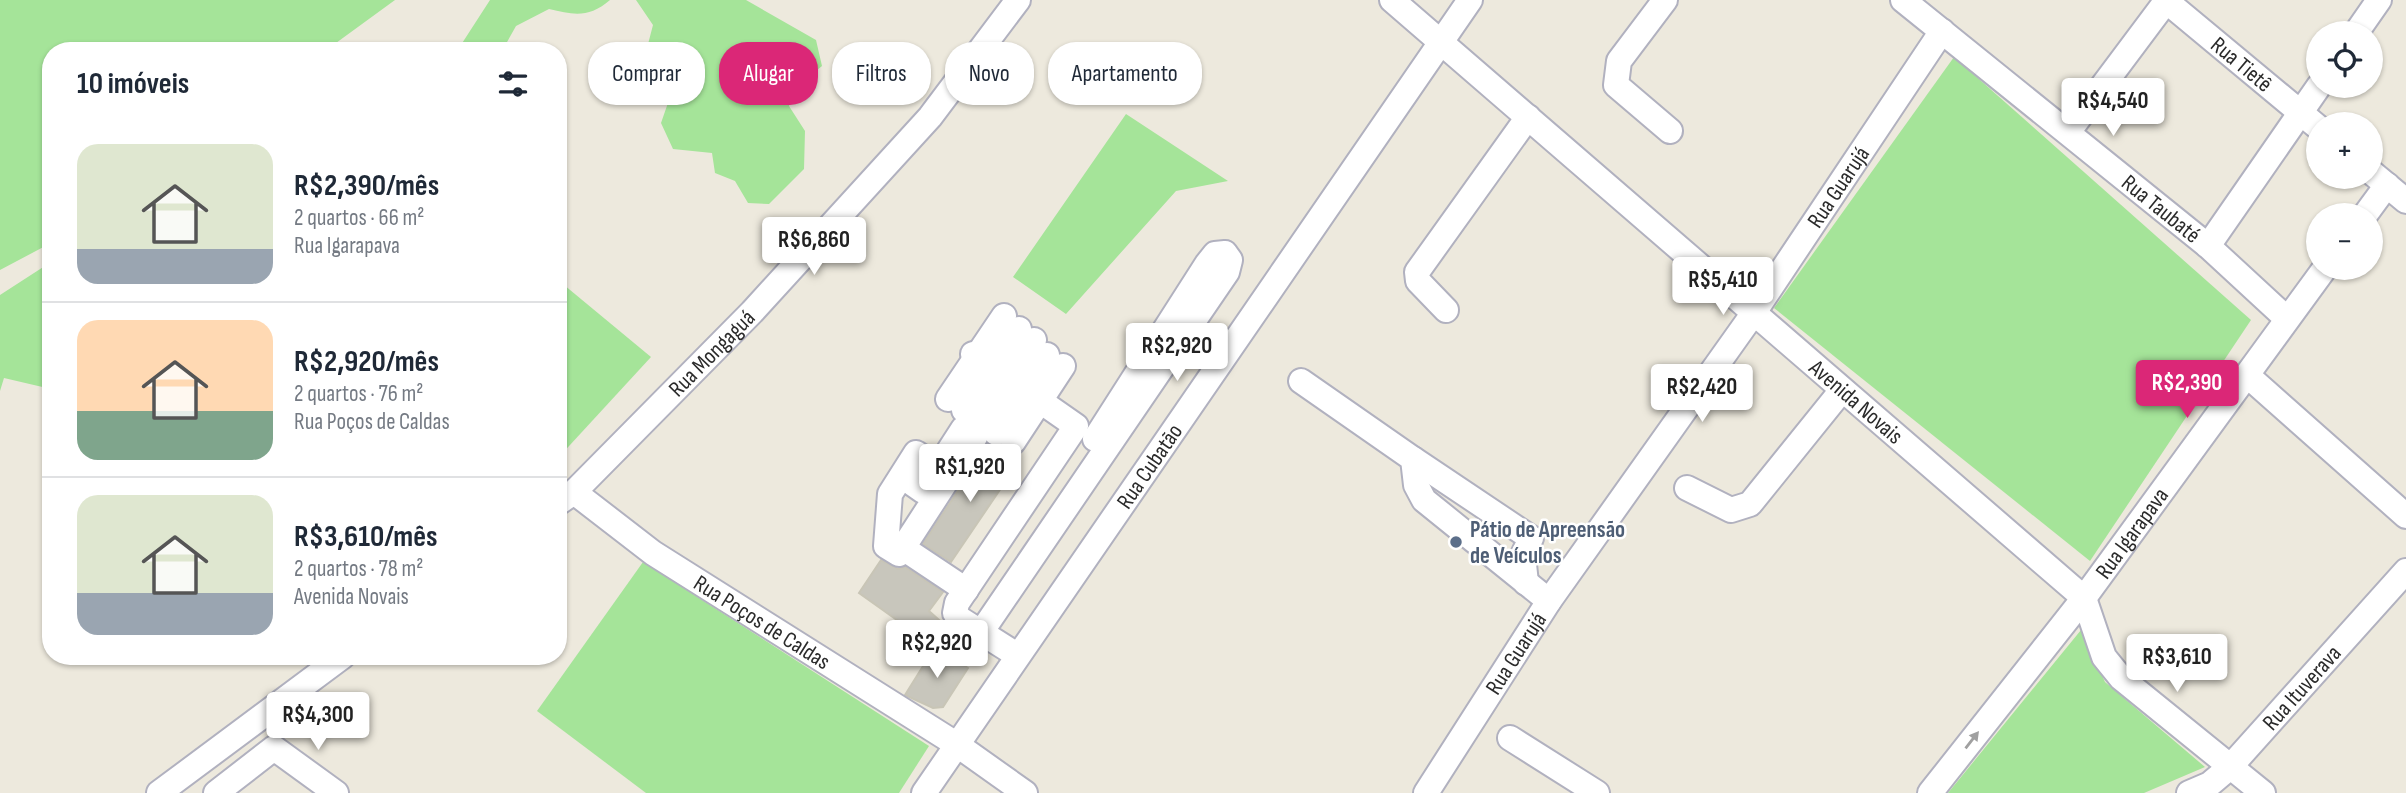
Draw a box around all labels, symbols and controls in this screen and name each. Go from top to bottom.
map controls [2306,21,2383,280]
button: locate [2306,21,2383,98]
street label: Rua Tietê [2205,31,2278,98]
chip: Comprar [588,42,705,105]
chip: Alugar [719,42,818,105]
chip: Filtros [832,42,931,105]
chip: Novo [945,42,1034,105]
chip: Apartamento [1048,42,1202,105]
icon: filters [494,65,532,103]
text: 10 imóveis [77,66,189,102]
pin: R$4,540 [2048,78,2178,138]
text: R$4,540 [2077,87,2149,115]
button: + [2306,112,2383,189]
street label: Rua Guarujá [1802,141,1876,233]
text: R$2,390/mês [294,168,439,204]
street label: Rua Taubaté [2116,169,2206,249]
icon: home [133,172,217,256]
button: − [2306,203,2383,280]
text: 2 quartos · 66 m² [294,204,424,232]
pin: R$6,860 [749,218,879,277]
text: R$6,860 [778,226,850,254]
text: Rua Igarapava [294,232,400,260]
pin: R$5,410 [1658,258,1788,317]
text: R$5,410 [1688,266,1758,294]
street label: Rua Mongaguá [663,304,761,403]
pin: R$2,920 [1112,324,1242,383]
text: R$2,920 [1142,332,1212,360]
text: R$2,920/mês [294,344,439,380]
icon: home [133,348,217,432]
street label: Avenida Novais [1803,353,1909,450]
pin: R$2,390 [2122,360,2252,420]
pin: R$2,420 [1637,364,1767,424]
text: R$2,390 [2152,369,2222,397]
text: R$2,420 [1667,373,1737,401]
text: 2 quartos · 76 m² [294,380,423,408]
text: Rua Poços de Caldas [294,408,450,436]
street label: Rua Cubatão [1111,419,1189,515]
pin: R$1,920 [905,444,1035,504]
text: R$1,920 [935,453,1005,481]
street label: Rua Igarapava [2090,483,2175,585]
place label: Pátio de Apreensão de Veículos [1470,516,1625,570]
text: R$3,610/mês [294,519,438,555]
icon: home [133,523,217,607]
marker: Pátio de Apreensão de Veículos [1448,534,1464,550]
text: 2 quartos · 78 m² [294,555,423,583]
street label: Rua Poços de Caldas [688,569,835,676]
text: Avenida Novais [294,583,409,611]
street label: Rua Guarujá [1480,607,1553,700]
pin: R$2,920 [872,620,1002,680]
text: R$2,920 [902,629,972,657]
pin: R$3,610 [2112,634,2242,694]
street label: Rua Ituverava [2257,640,2347,736]
text: R$3,610 [2142,643,2212,671]
pin: R$4,300 [253,692,383,752]
text: R$4,300 [282,701,354,729]
one-way arrow [1964,731,1979,748]

